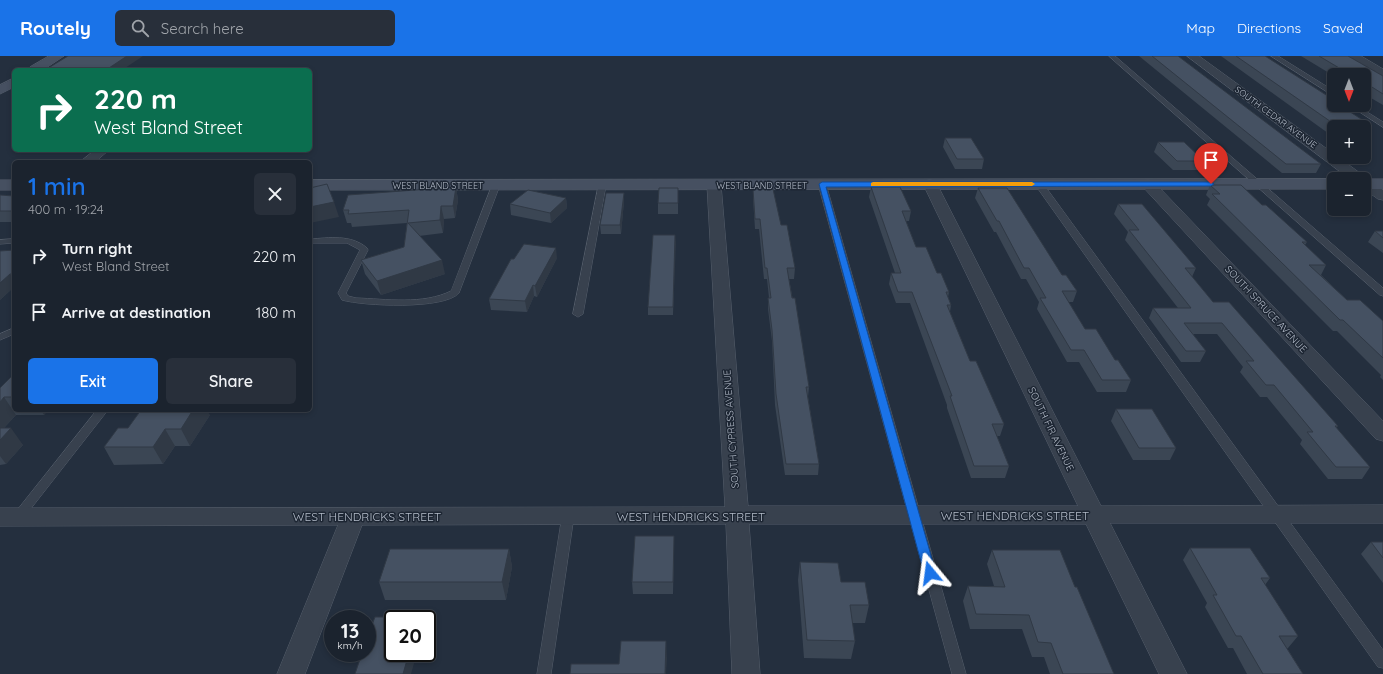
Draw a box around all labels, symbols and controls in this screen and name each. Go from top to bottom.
search box [115,10,395,46]
text: Routely [20,16,91,40]
icon: search [129,17,151,39]
text: Search here [161,19,244,38]
text: Map [1186,19,1215,37]
text: Directions [1237,19,1301,37]
text: Saved [1323,19,1363,37]
north arrow [1327,68,1371,112]
map controls [1327,68,1371,216]
text: 220 m [94,81,177,116]
icon: right [28,84,80,136]
street label: SOUTH CEDAR AVENUE [1233,84,1319,150]
text: West Bland Street [94,116,243,139]
button: + [1327,120,1371,164]
pin [1194,143,1228,184]
icon: arrive [1200,149,1222,171]
text: 1 min [28,171,86,201]
button: − [1327,172,1371,216]
button: close [254,173,296,215]
street label: WEST BLAND STREET [393,180,484,191]
street label: WEST BLAND STREET [717,180,808,191]
text: 400 m · 19:24 [28,201,104,217]
text: Turn right [62,239,133,258]
icon: right [28,245,50,267]
text: 220 m [253,247,296,266]
text: West Bland Street [62,258,170,274]
street label: SOUTH SPRUCE AVENUE [1222,263,1310,356]
icon: arrive [28,301,50,323]
text: Arrive at destination [62,303,211,322]
text: 180 m [256,303,296,322]
button: Exit [28,358,158,404]
button: Share [166,358,296,404]
street label: SOUTH CYPRESS AVENUE [720,369,742,489]
street label: SOUTH FIR AVENUE [1025,385,1077,473]
street label: WEST HENDRICKS STREET [941,508,1089,523]
street label: WEST HENDRICKS STREET [293,509,441,524]
street label: WEST HENDRICKS STREET [617,509,765,524]
position arrow [909,552,951,594]
speed limit sign: 20 [384,610,436,662]
text: 13 [341,618,359,643]
text: km/h [337,639,363,652]

